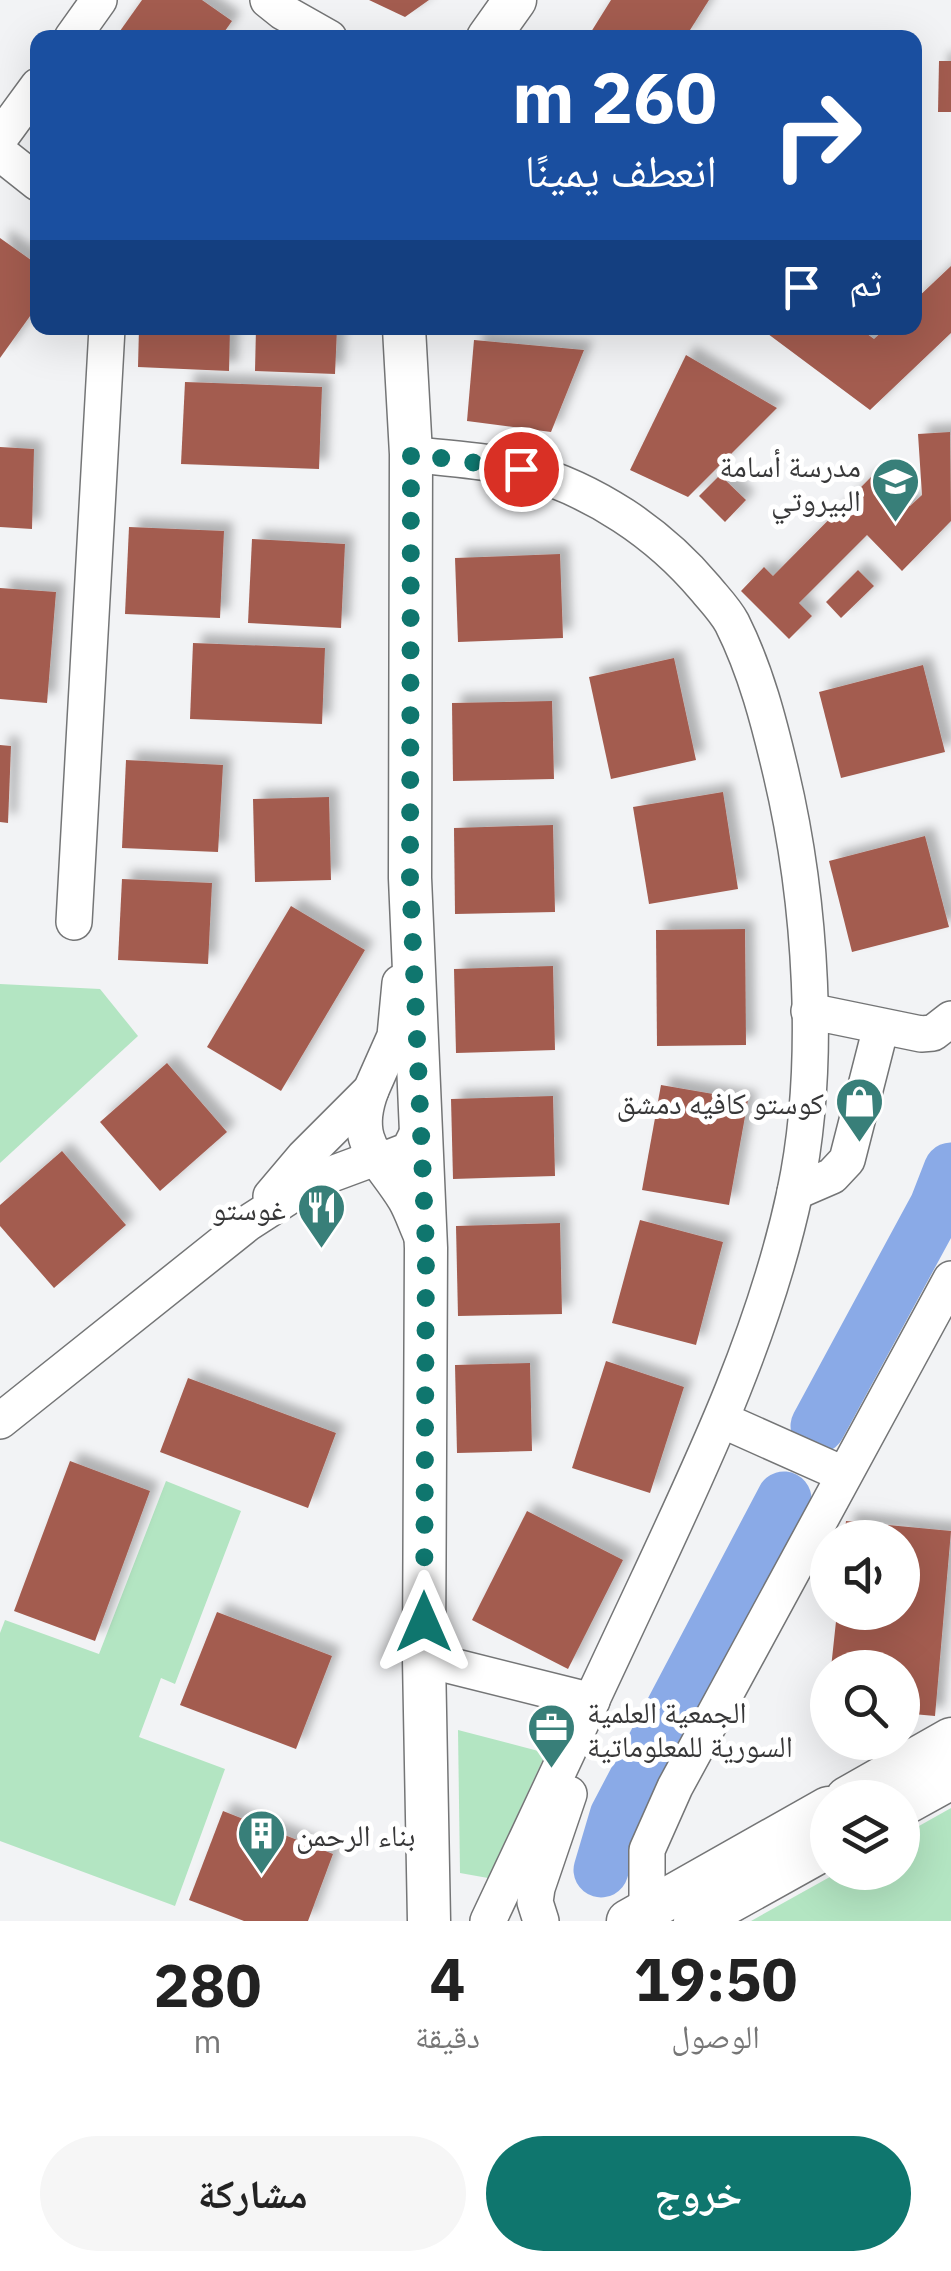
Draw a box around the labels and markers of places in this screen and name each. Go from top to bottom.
pin [479,427,564,512]
place label: مدرسة أسامة البيروتي [719,446,861,524]
school or university icon: مدرسة أسامة البيروتي [870,456,922,524]
shop icon: كوستو كافيه دمشق [833,1076,885,1144]
place label: كوستو كافيه دمشق [617,1083,824,1122]
restaurant icon: غوستو [295,1182,347,1250]
place label: غوستو [212,1189,286,1228]
place label: الجمعية العلمية السورية للمعلوماتية [587,1692,793,1765]
office icon: الجمعية العلمية السورية للمعلوماتية [526,1702,578,1770]
building icon: بناء الرحمن [235,1808,287,1876]
place label: بناء الرحمن [296,1815,415,1854]

